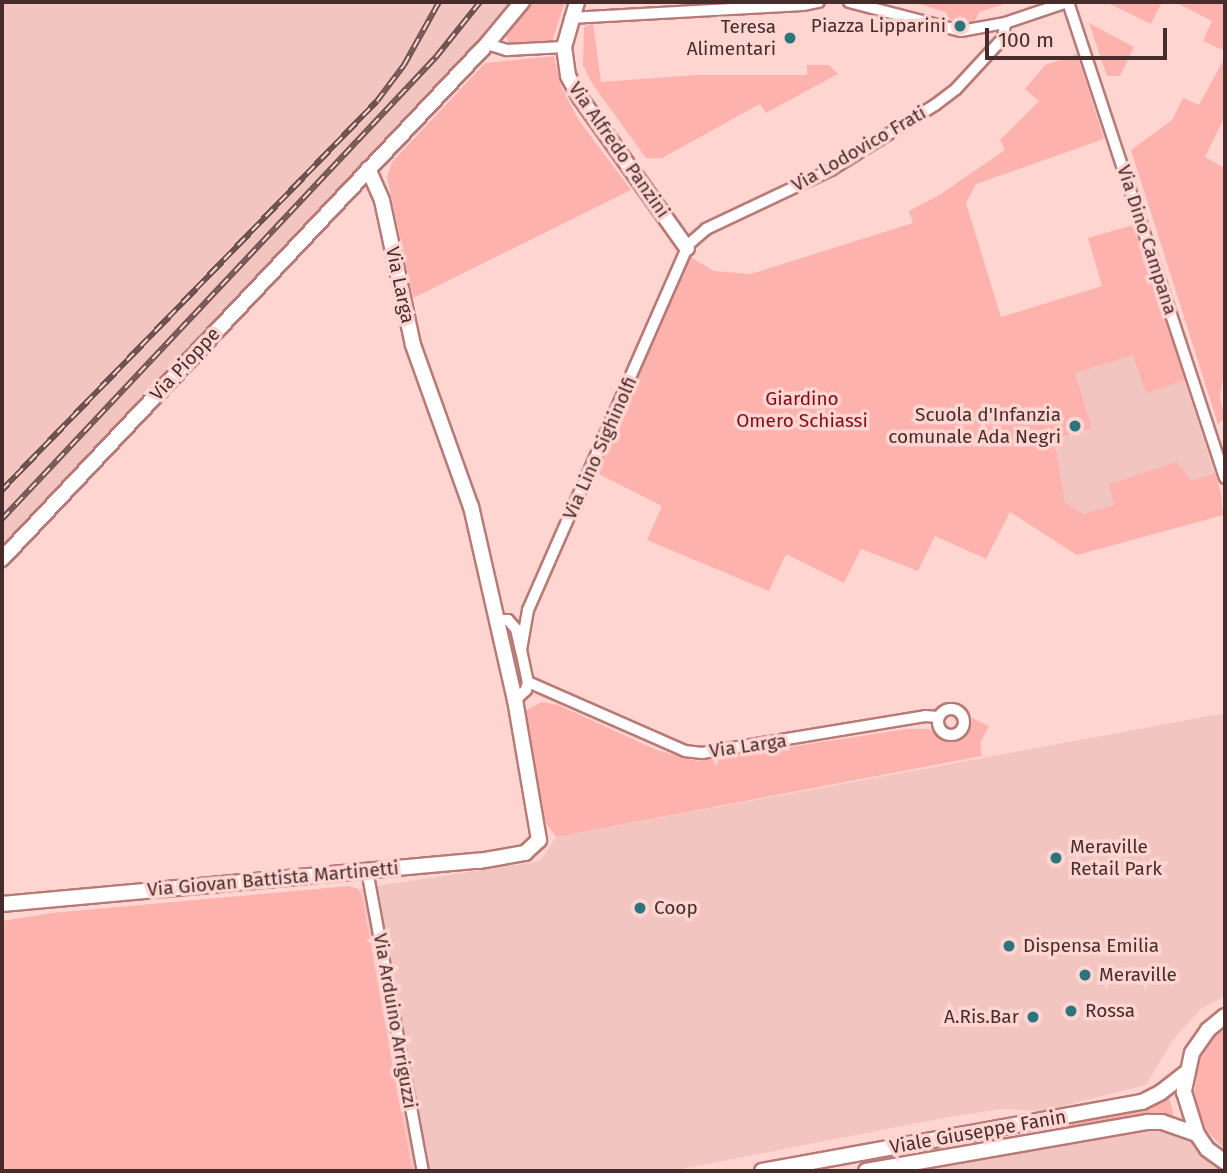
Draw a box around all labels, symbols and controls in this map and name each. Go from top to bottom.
scale bar [989,14,1171,58]
place label: Piazza Lipparini [811,15,946,37]
place label: Teresa Alimentari [687,16,776,60]
marker: Piazza Lipparini [952,18,968,34]
text: 100 m [998,27,1054,53]
marker: Teresa Alimentari [782,30,798,46]
street label: Via Alfredo Panzini [564,78,674,222]
street label: Via Lodovico Frati [788,101,930,197]
street label: Via Dino Campana [1112,162,1182,318]
street label: Via Larga [381,245,419,325]
street label: Via Pioppe [145,323,225,405]
street label: Via Lino Sighinolfi [558,373,642,523]
park label: Giardino Omero Schiassi [736,388,868,432]
place label: Scuola d'Infanzia comunale Ada Negri [888,404,1061,448]
marker: Scuola d'Infanzia comunale Ada Negri [1067,418,1083,434]
street label: Via Larga [708,729,788,763]
place label: Meraville Retail Park [1070,836,1162,880]
marker: Meraville Retail Park [1048,850,1064,866]
street label: Via Giovan Battista Martinetti [146,857,400,901]
place label: Coop [654,897,698,919]
marker: Coop [632,900,648,916]
street label: Via Arduino Arriguzzi [368,932,422,1110]
place label: Dispensa Emilia [1023,935,1159,957]
marker: Dispensa Emilia [1001,938,1017,954]
place label: Meraville [1099,964,1177,986]
marker: Meraville [1077,967,1093,983]
place label: Rossa [1085,1000,1135,1022]
marker: Rossa [1063,1003,1079,1019]
place label: A.Ris.Bar [944,1006,1019,1028]
marker: A.Ris.Bar [1025,1009,1041,1025]
street label: Viale Giuseppe Fanin [888,1105,1068,1159]

